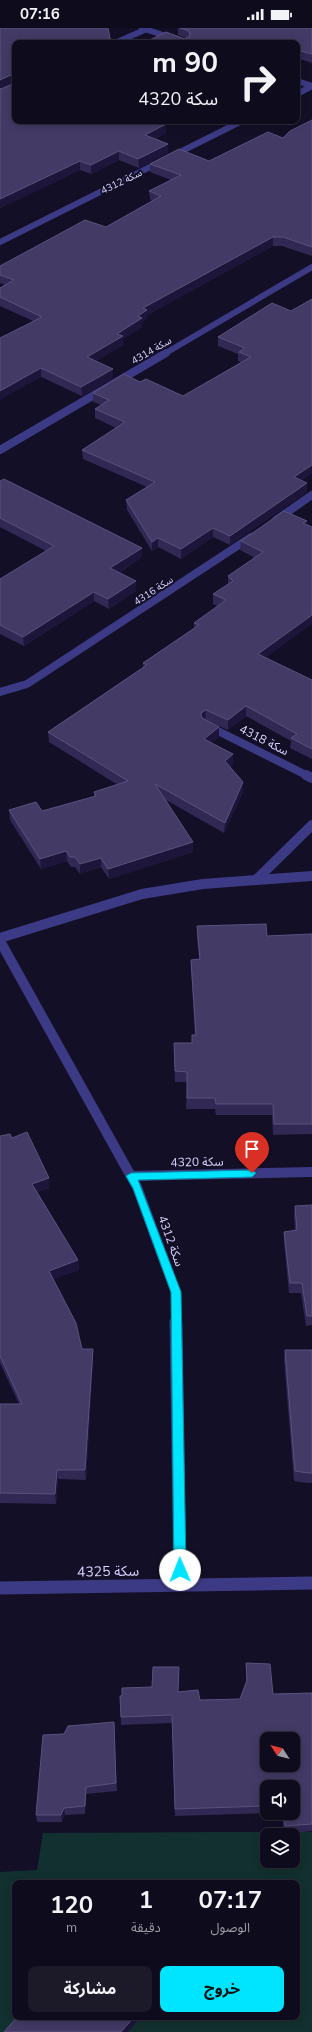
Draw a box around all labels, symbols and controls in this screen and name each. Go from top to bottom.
text: 07:16 [20,4,60,24]
text: 90 m [152,44,218,82]
icon: right [232,56,284,108]
text: سكة 4320 [138,87,218,111]
street label: سكة 4312 [98,166,145,198]
street label: سكة 4314 [129,334,174,368]
street label: سكة 4316 [131,573,176,609]
street label: سكة 4318 [237,721,291,759]
pin [235,1132,269,1173]
icon: arrive [241,1138,263,1160]
street label: سكة 4320 [170,1154,224,1170]
street label: سكة 4312 [154,1213,188,1269]
position arrow [159,1549,201,1591]
street label: سكة 4325 [77,1561,139,1582]
north arrow [260,1732,300,1772]
map controls [260,1732,300,1868]
button: sound [260,1780,300,1820]
button: layers [260,1828,300,1868]
text: 1 [139,1884,153,1916]
text: 07:17 [199,1884,262,1916]
text: 120 [50,1889,93,1921]
text: m [66,1919,77,1937]
text: دقيقة [131,1919,161,1937]
text: الوصول [211,1919,250,1937]
button: مشاركة [28,1966,152,2012]
button: خروج [160,1966,284,2012]

